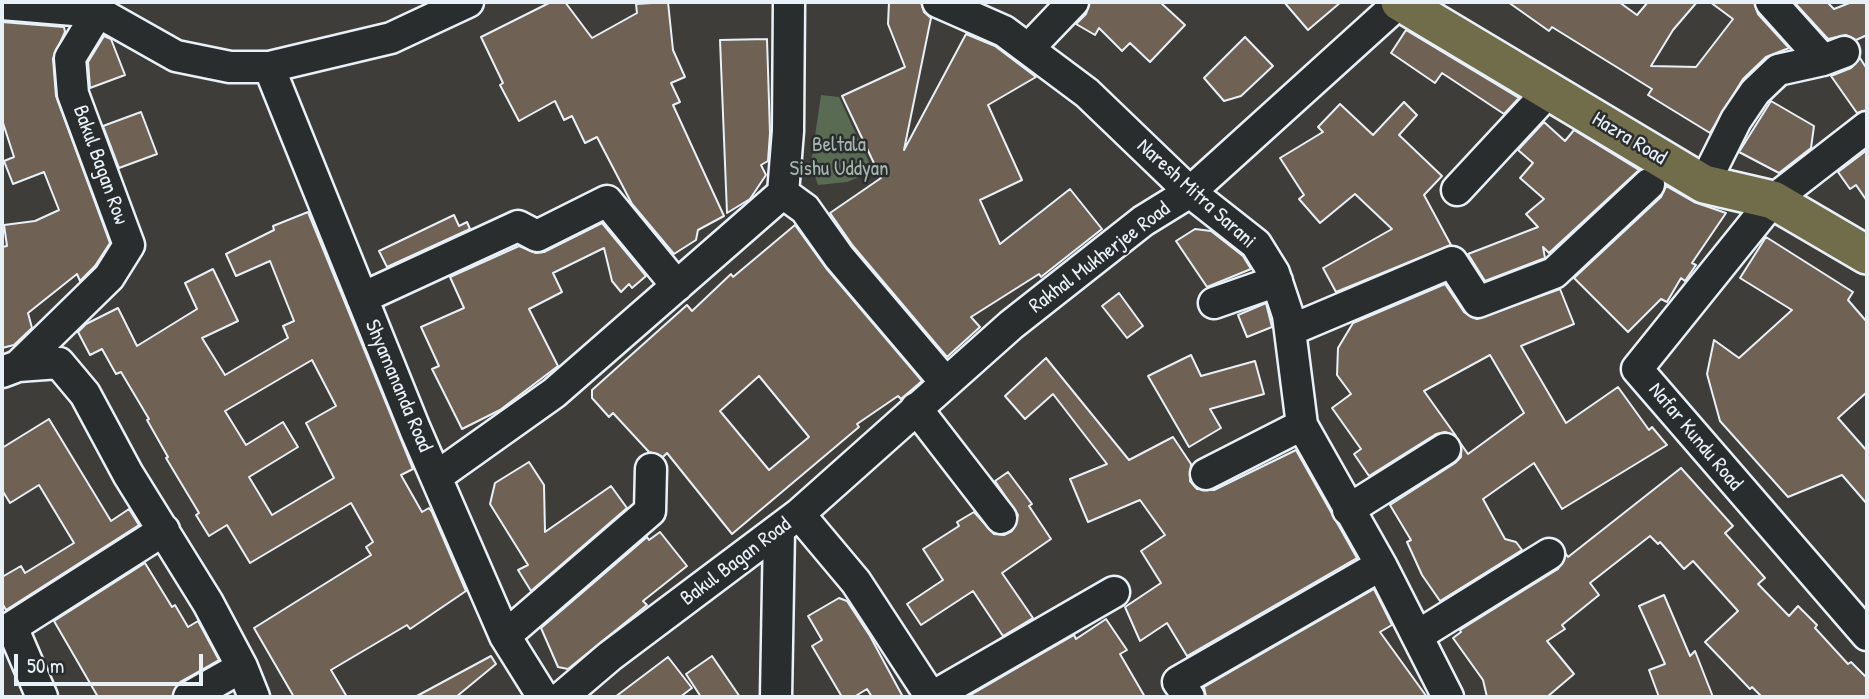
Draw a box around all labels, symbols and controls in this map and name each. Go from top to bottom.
street label: Bakul Bagan Row [67,102,133,228]
street label: Hazra Road [1587,107,1671,171]
park label: Beltala Sishu Uddyan [789,132,889,182]
street label: Naresh Mitra Sarani [1131,134,1261,254]
street label: Rakhal Mukherjee Road [1025,197,1175,319]
street label: Shyamananda Road [359,316,437,456]
street label: Nafar Kundu Road [1643,378,1747,496]
street label: Bakul Bagan Road [676,512,796,612]
scale bar [18,640,206,684]
text: 50 m [27,651,64,680]

